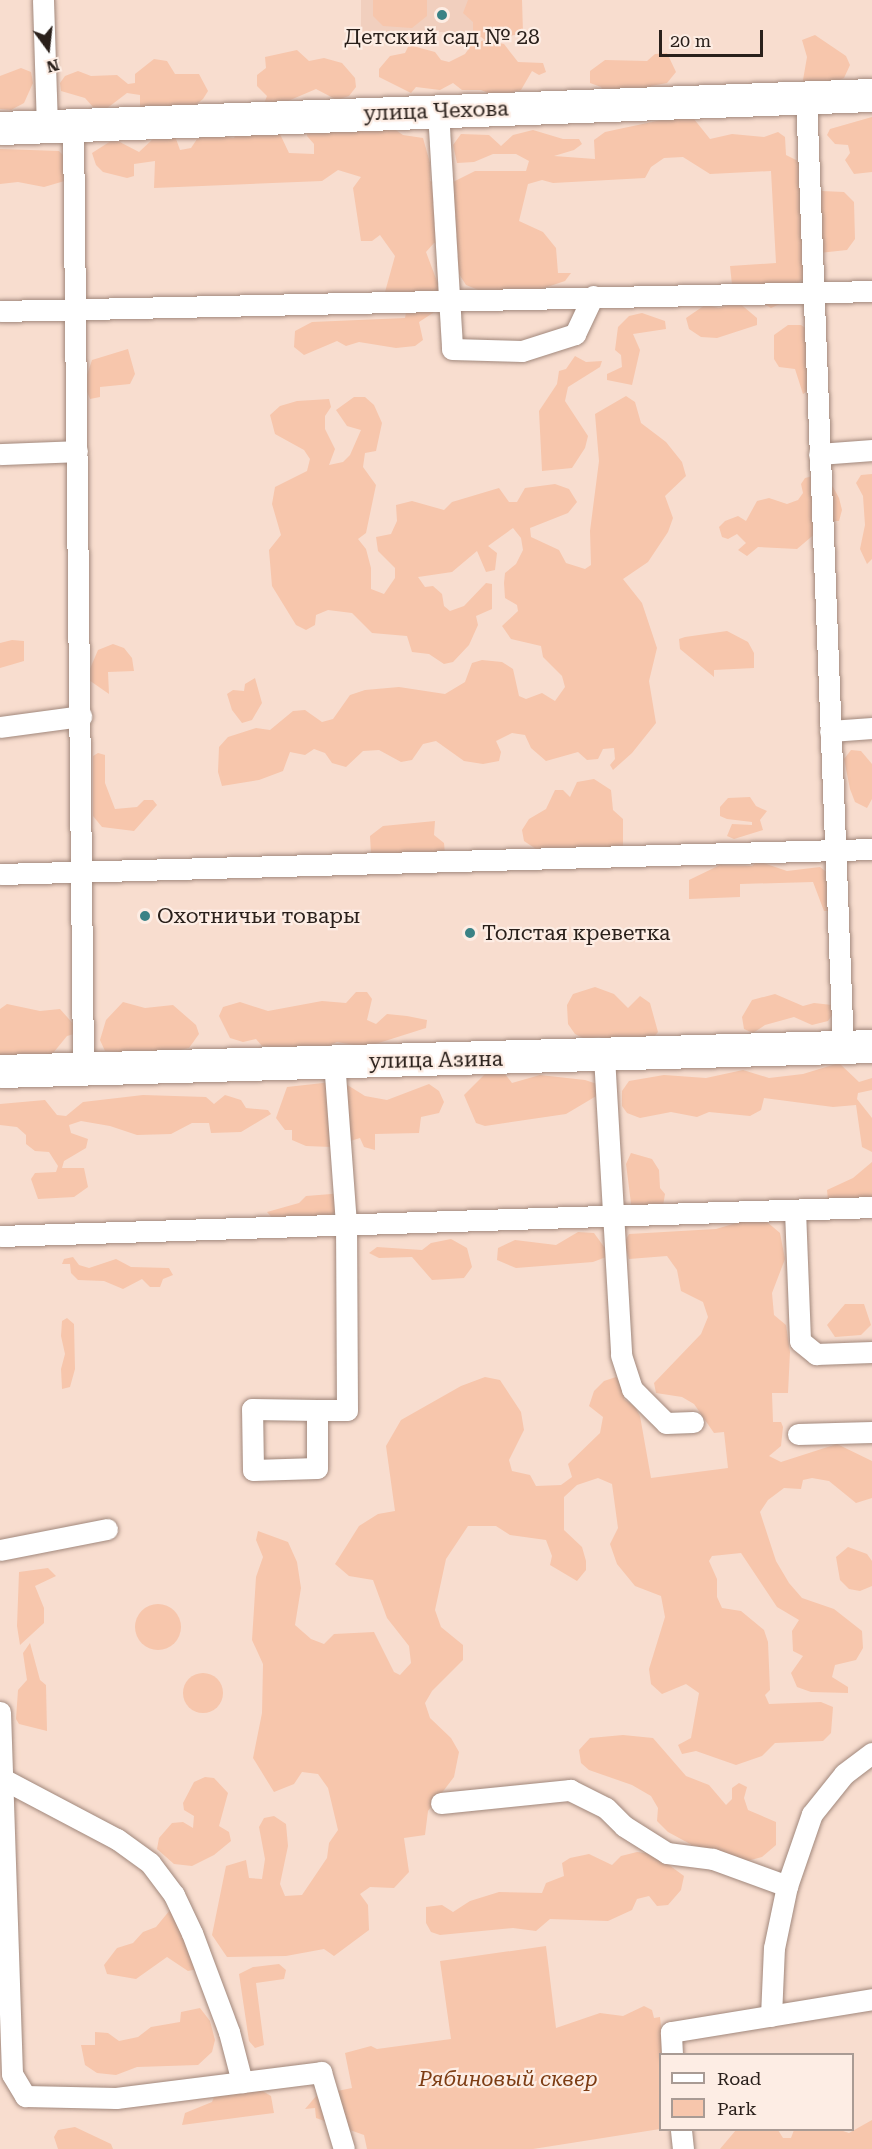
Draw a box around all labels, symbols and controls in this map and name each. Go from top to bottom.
marker: Детский сад № 28 [435,8,449,22]
north arrow [18,18,78,78]
scale bar [662,18,766,56]
place label: Детский сад № 28 [344,24,540,50]
text: 20 m [670,30,711,51]
text: N [44,55,61,77]
street label: улица Чехова [363,96,509,126]
place label: Охотничьи товары [157,903,360,929]
marker: Охотничьи товары [138,909,152,923]
place label: Толстая креветка [482,920,670,946]
marker: Толстая креветка [463,926,477,940]
street label: улица Азина [369,1046,503,1074]
legend [659,2053,854,2131]
park label: Рябиновый сквер [418,2066,598,2092]
text: Road [717,2068,761,2089]
text: Park [717,2098,757,2119]

